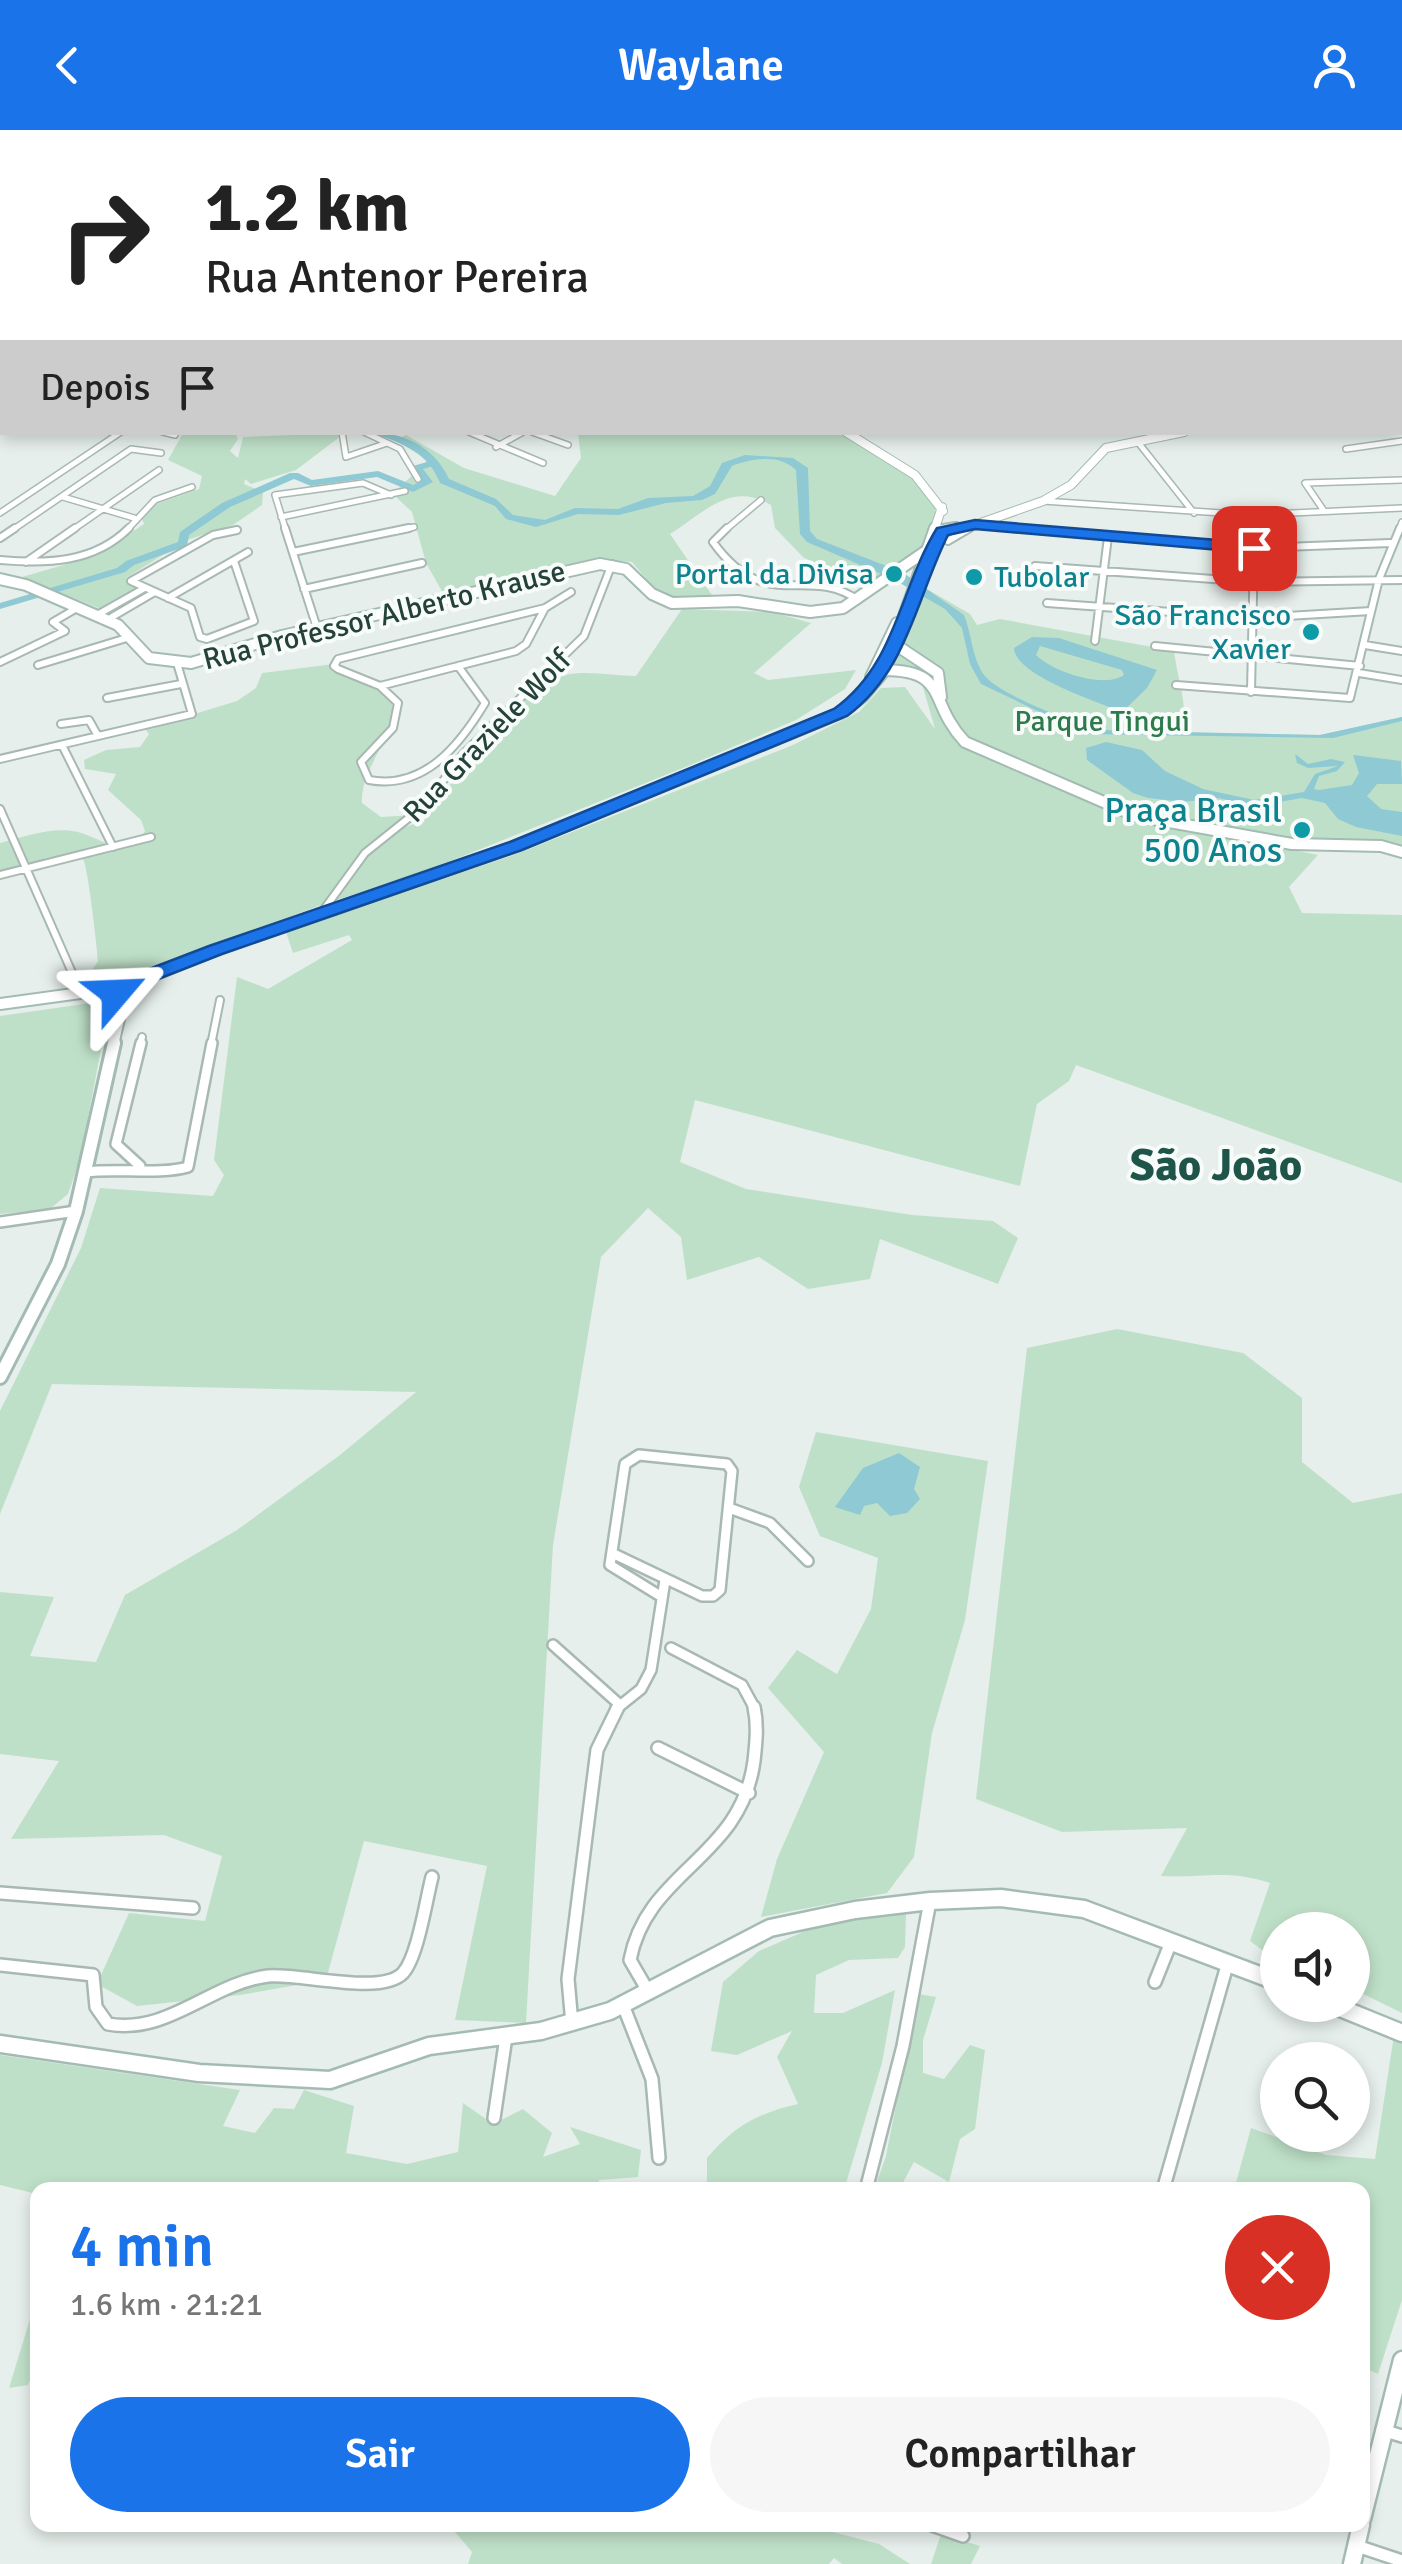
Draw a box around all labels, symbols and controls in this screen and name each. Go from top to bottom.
icon: back [40,38,95,93]
text: Waylane [618,38,784,93]
icon: person [1307,38,1362,93]
text: 1.2 km [205,164,409,250]
icon: right [40,170,170,300]
text: Rua Antenor Pereira [205,250,589,305]
icon: arrive [170,360,225,415]
text: Depois [40,364,150,411]
pin [1212,506,1297,591]
icon: arrive [1227,521,1282,576]
street label: Rua Professor Alberto Krause [199,552,569,678]
place label: Portal da Divisa [675,556,874,593]
place label: Tubolar [994,559,1089,596]
marker: Portal da Divisa [883,563,905,585]
marker: Tubolar [963,566,985,588]
place label: São Francisco Xavier [1114,597,1291,668]
marker: São Francisco Xavier [1300,621,1322,643]
street label: Rua Graziele Wolf [396,641,581,831]
park label: Parque Tingui [1014,703,1190,740]
place label: Praça Brasil 500 Anos [1104,789,1282,872]
marker: Praça Brasil 500 Anos [1291,819,1313,841]
position arrow [64,941,168,1045]
district label: São João [1130,1138,1302,1193]
map controls [1260,1912,1370,2152]
button: sound [1260,1912,1370,2022]
button: search [1260,2042,1370,2152]
text: 4 min [70,2210,214,2284]
button: close [1225,2215,1330,2320]
text: 1.6 km · 21:21 [70,2285,263,2324]
button: Sair [70,2397,690,2512]
button: Compartilhar [710,2397,1330,2512]

